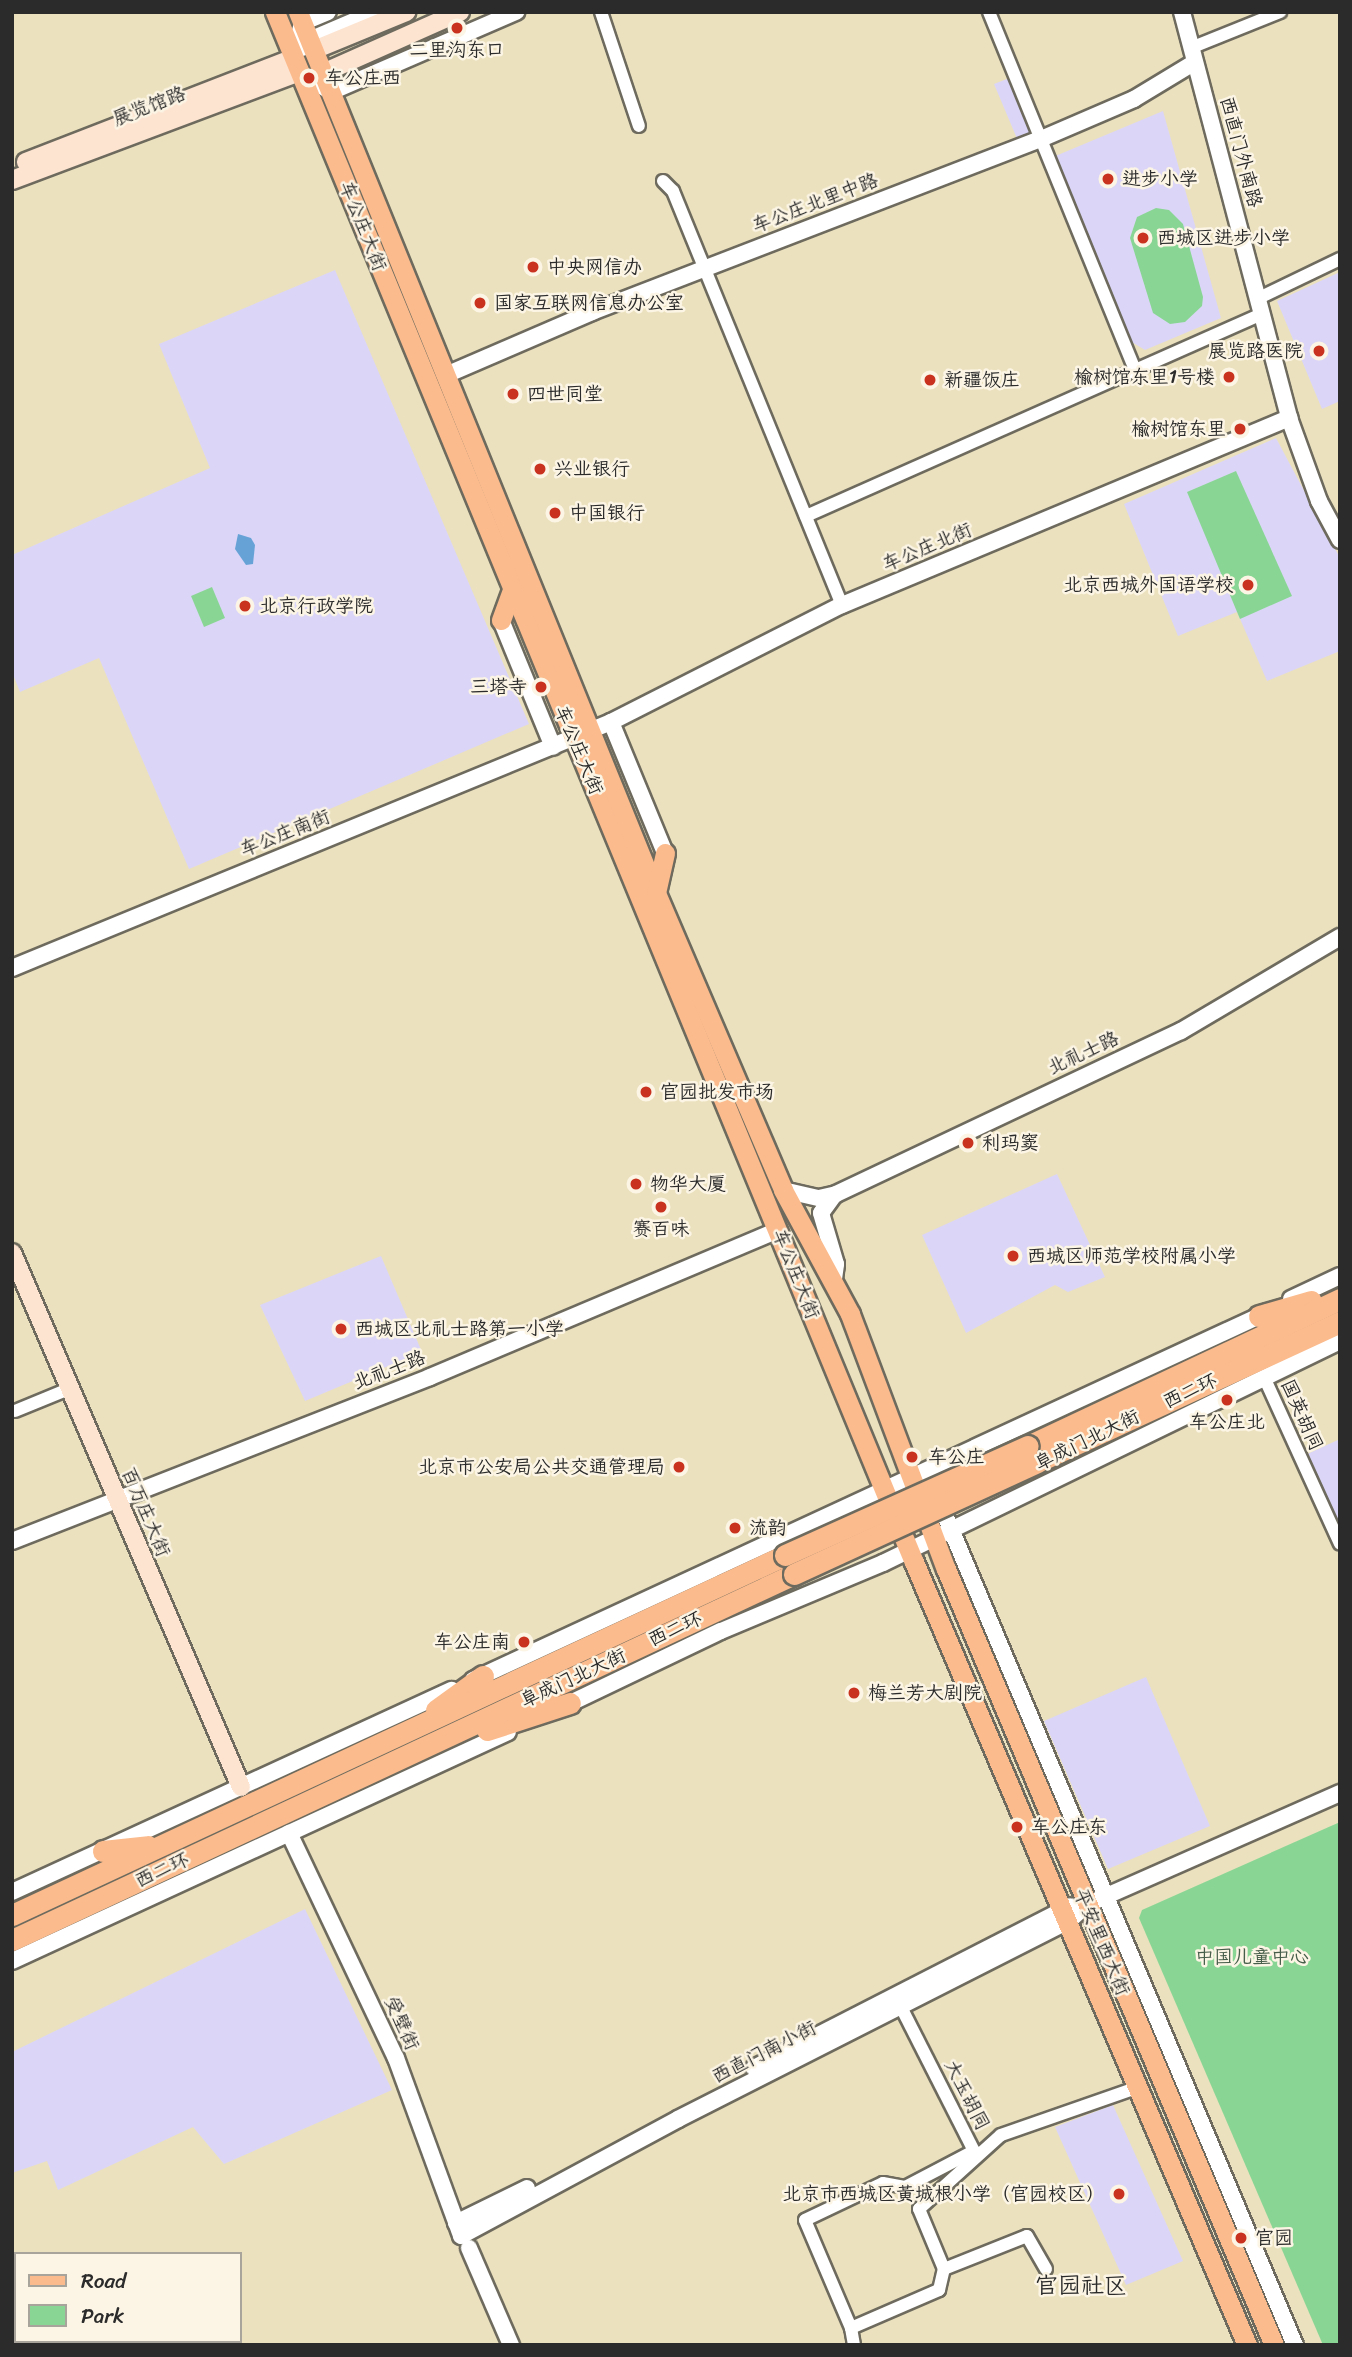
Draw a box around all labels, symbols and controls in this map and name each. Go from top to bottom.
marker: 二里沟东口 [449,20,465,36]
place label: 二里沟东口 [410,39,504,61]
place label: 车公庄西 [325,67,401,89]
marker: 车公庄西 [299,68,319,88]
street label: 展览馆路 [109,82,189,130]
street label: 西直门外南路 [1215,94,1267,210]
place label: 进步小学 [1122,168,1198,190]
street label: 车公庄北里中路 [749,169,881,237]
marker: 进步小学 [1100,171,1116,187]
street label: 车公庄大街 [335,178,391,274]
place label: 西城区进步小学 [1157,227,1290,249]
marker: 西城区进步小学 [1135,230,1151,246]
place label: 中央网信办 [547,256,642,278]
marker: 中央网信办 [525,259,541,275]
place label: 国家互联网信息办公室 [494,292,684,314]
marker: 国家互联网信息办公室 [472,295,488,311]
place label: 展览路医院 [1208,340,1303,362]
marker: 展览路医院 [1309,341,1329,361]
place label: 榆树馆东里1号楼 [1074,366,1215,388]
place label: 新疆饭庄 [944,369,1020,391]
marker: 榆树馆东里1号楼 [1221,369,1237,385]
marker: 新疆饭庄 [922,372,938,388]
place label: 四世同堂 [527,383,603,405]
marker: 四世同堂 [505,386,521,402]
place label: 榆树馆东里 [1131,418,1226,440]
marker: 榆树馆东里 [1232,421,1248,437]
place label: 兴业银行 [554,458,630,480]
marker: 兴业银行 [532,461,548,477]
place label: 中国银行 [569,502,645,524]
marker: 中国银行 [547,505,563,521]
street label: 车公庄北街 [879,518,975,576]
place label: 北京西城外国语学校 [1063,574,1234,596]
marker: 北京西城外国语学校 [1240,577,1256,593]
place label: 北京行政学院 [259,595,373,617]
marker: 北京行政学院 [237,598,253,614]
place label: 三塔寺 [470,676,527,698]
marker: 三塔寺 [533,679,549,695]
street label: 车公庄大街 [550,702,608,798]
street label: 车公庄南街 [237,805,333,861]
street label: 北礼士路 [1044,1027,1122,1079]
place label: 官园批发市场 [660,1081,774,1103]
marker: 官园批发市场 [638,1084,654,1100]
place label: 利玛窦 [982,1132,1039,1154]
marker: 利玛窦 [960,1135,976,1151]
place label: 物华大厦 [650,1173,726,1195]
marker: 物华大厦 [628,1176,644,1192]
marker: 赛百味 [653,1199,669,1215]
place label: 赛百味 [633,1218,689,1240]
street label: 车公庄大街 [768,1226,824,1322]
place label: 西城区师范学校附属小学 [1027,1245,1236,1267]
marker: 西城区师范学校附属小学 [1005,1248,1021,1264]
place label: 西城区北礼士路第一小学 [355,1318,564,1340]
marker: 西城区北礼士路第一小学 [333,1321,349,1337]
street label: 北礼士路 [349,1346,429,1394]
street label: 西二环 [1159,1369,1221,1413]
street label: 国英胡同 [1276,1376,1328,1454]
marker: 车公庄北 [1219,1392,1235,1408]
street label: 阜成门北大街 [1031,1405,1143,1475]
place label: 车公庄北 [1189,1411,1265,1433]
place label: 车公庄 [928,1446,985,1468]
marker: 车公庄 [902,1447,922,1467]
place label: 北京市公安局公共交通管理局 [418,1456,665,1478]
marker: 北京市公安局公共交通管理局 [671,1459,687,1475]
street label: 百万庄大街 [117,1464,175,1560]
place label: 流韵 [749,1517,787,1539]
marker: 流韵 [727,1520,743,1536]
street label: 西二环 [644,1607,706,1651]
place label: 车公庄南 [434,1631,510,1653]
marker: 车公庄南 [516,1634,532,1650]
street label: 阜成门北大街 [517,1644,629,1712]
place label: 梅兰芳大剧院 [868,1682,982,1704]
marker: 梅兰芳大剧院 [846,1685,862,1701]
place label: 车公庄东 [1031,1816,1107,1838]
marker: 车公庄东 [1009,1819,1025,1835]
street label: 西二环 [131,1848,193,1892]
street label: 平安里西大街 [1069,1885,1135,1999]
park label: 中国儿童中心 [1195,1946,1309,1968]
street label: 受壁街 [380,1992,424,2054]
street label: 西直门南小街 [708,2016,820,2088]
street label: 大玉胡同 [940,2056,994,2134]
place label: 北京市西城区黄城根小学（官园校区） [782,2183,1105,2205]
marker: 北京市西城区黄城根小学（官园校区） [1111,2186,1127,2202]
place label: 官园 [1255,2227,1293,2249]
marker: 官园 [1233,2230,1249,2246]
legend [14,2252,242,2343]
text: Road [81,2262,126,2300]
district label: 官园社区 [1035,2272,1127,2300]
text: Park [81,2297,124,2335]

